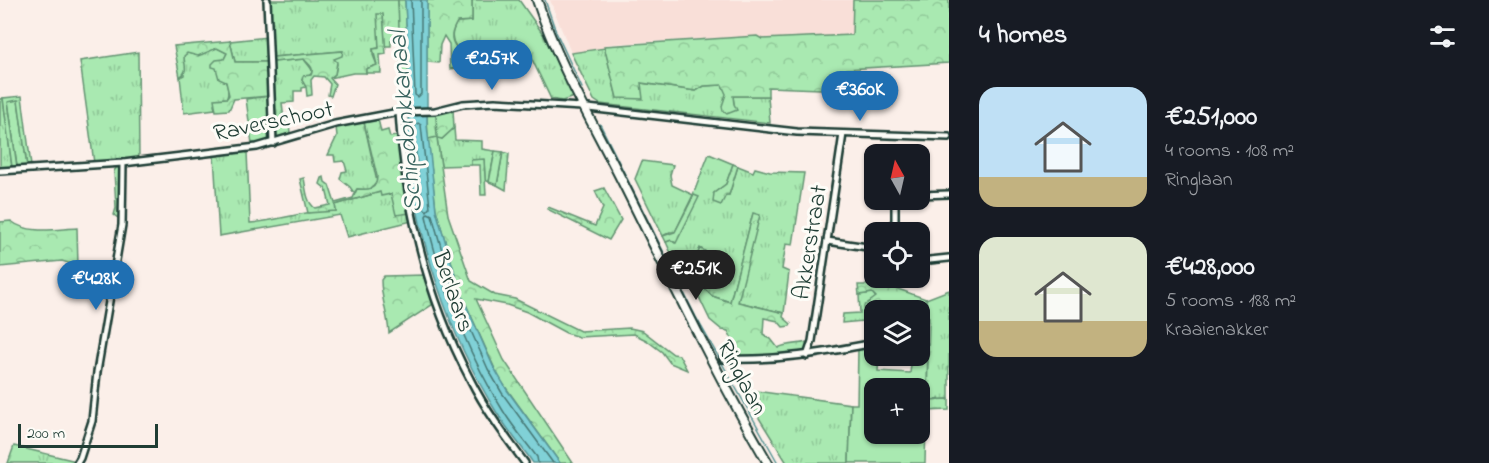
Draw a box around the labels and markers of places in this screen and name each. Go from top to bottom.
pin: €257K [450,40,534,91]
pin: €360K [818,71,902,122]
pin: €251K [654,250,738,301]
pin: €428K [54,260,138,311]

